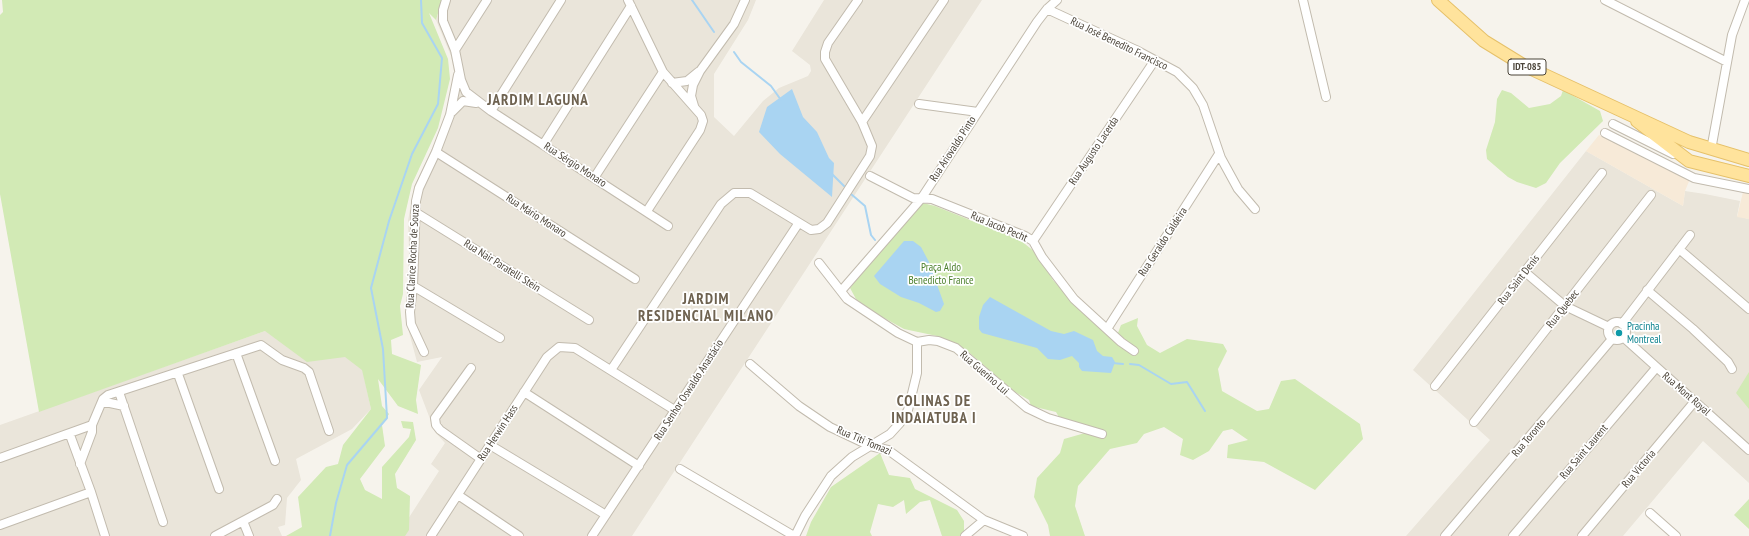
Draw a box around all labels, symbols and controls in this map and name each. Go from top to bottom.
street label: Rua José Benedito Francisco [1068,15,1170,73]
road number: IDT-085 [1508,59,1546,75]
district label: JARDIM LAGUNA [487,92,589,110]
street label: Rua Ariovaldo Pinto [927,114,979,184]
street label: Rua Augusto Lacerda [1066,114,1122,188]
street label: Rua Sérgio Monaro [541,140,609,190]
street label: Rua Mário Monaro [503,192,569,240]
street label: Rua Clarice Rocha de Souza [404,204,422,308]
street label: Rua Geraldo Caldeira [1136,205,1190,279]
street label: Rua Jacob Pecht [969,209,1029,245]
street label: Rua Nair Paratelli Stein [461,237,543,295]
street label: Rua Saint Denis [1495,252,1543,308]
park label: Praça Aldo Benedicto France [908,261,974,287]
street label: Rua Quebec [1544,287,1582,331]
district label: JARDIM RESIDENCIAL MILANO [638,291,774,326]
place label: Pracinha Montreal [1627,320,1661,346]
marker: Pracinha Montreal [1614,328,1624,338]
street label: Rua Senhor Oswaldo Anastácio [651,337,727,443]
street label: Rua Guerino Lui [957,348,1011,398]
street label: Rua Mont Royal [1659,370,1713,418]
district label: COLINAS DE INDAIATUBA I [891,393,977,428]
street label: Rua Herwin Hass [475,403,521,463]
street label: Rua Toronto [1509,416,1549,460]
street label: Rua Saint Laurent [1557,422,1611,482]
street label: Rua Titi Tomazi [835,424,893,458]
street label: Rua Victoria [1619,447,1659,491]

